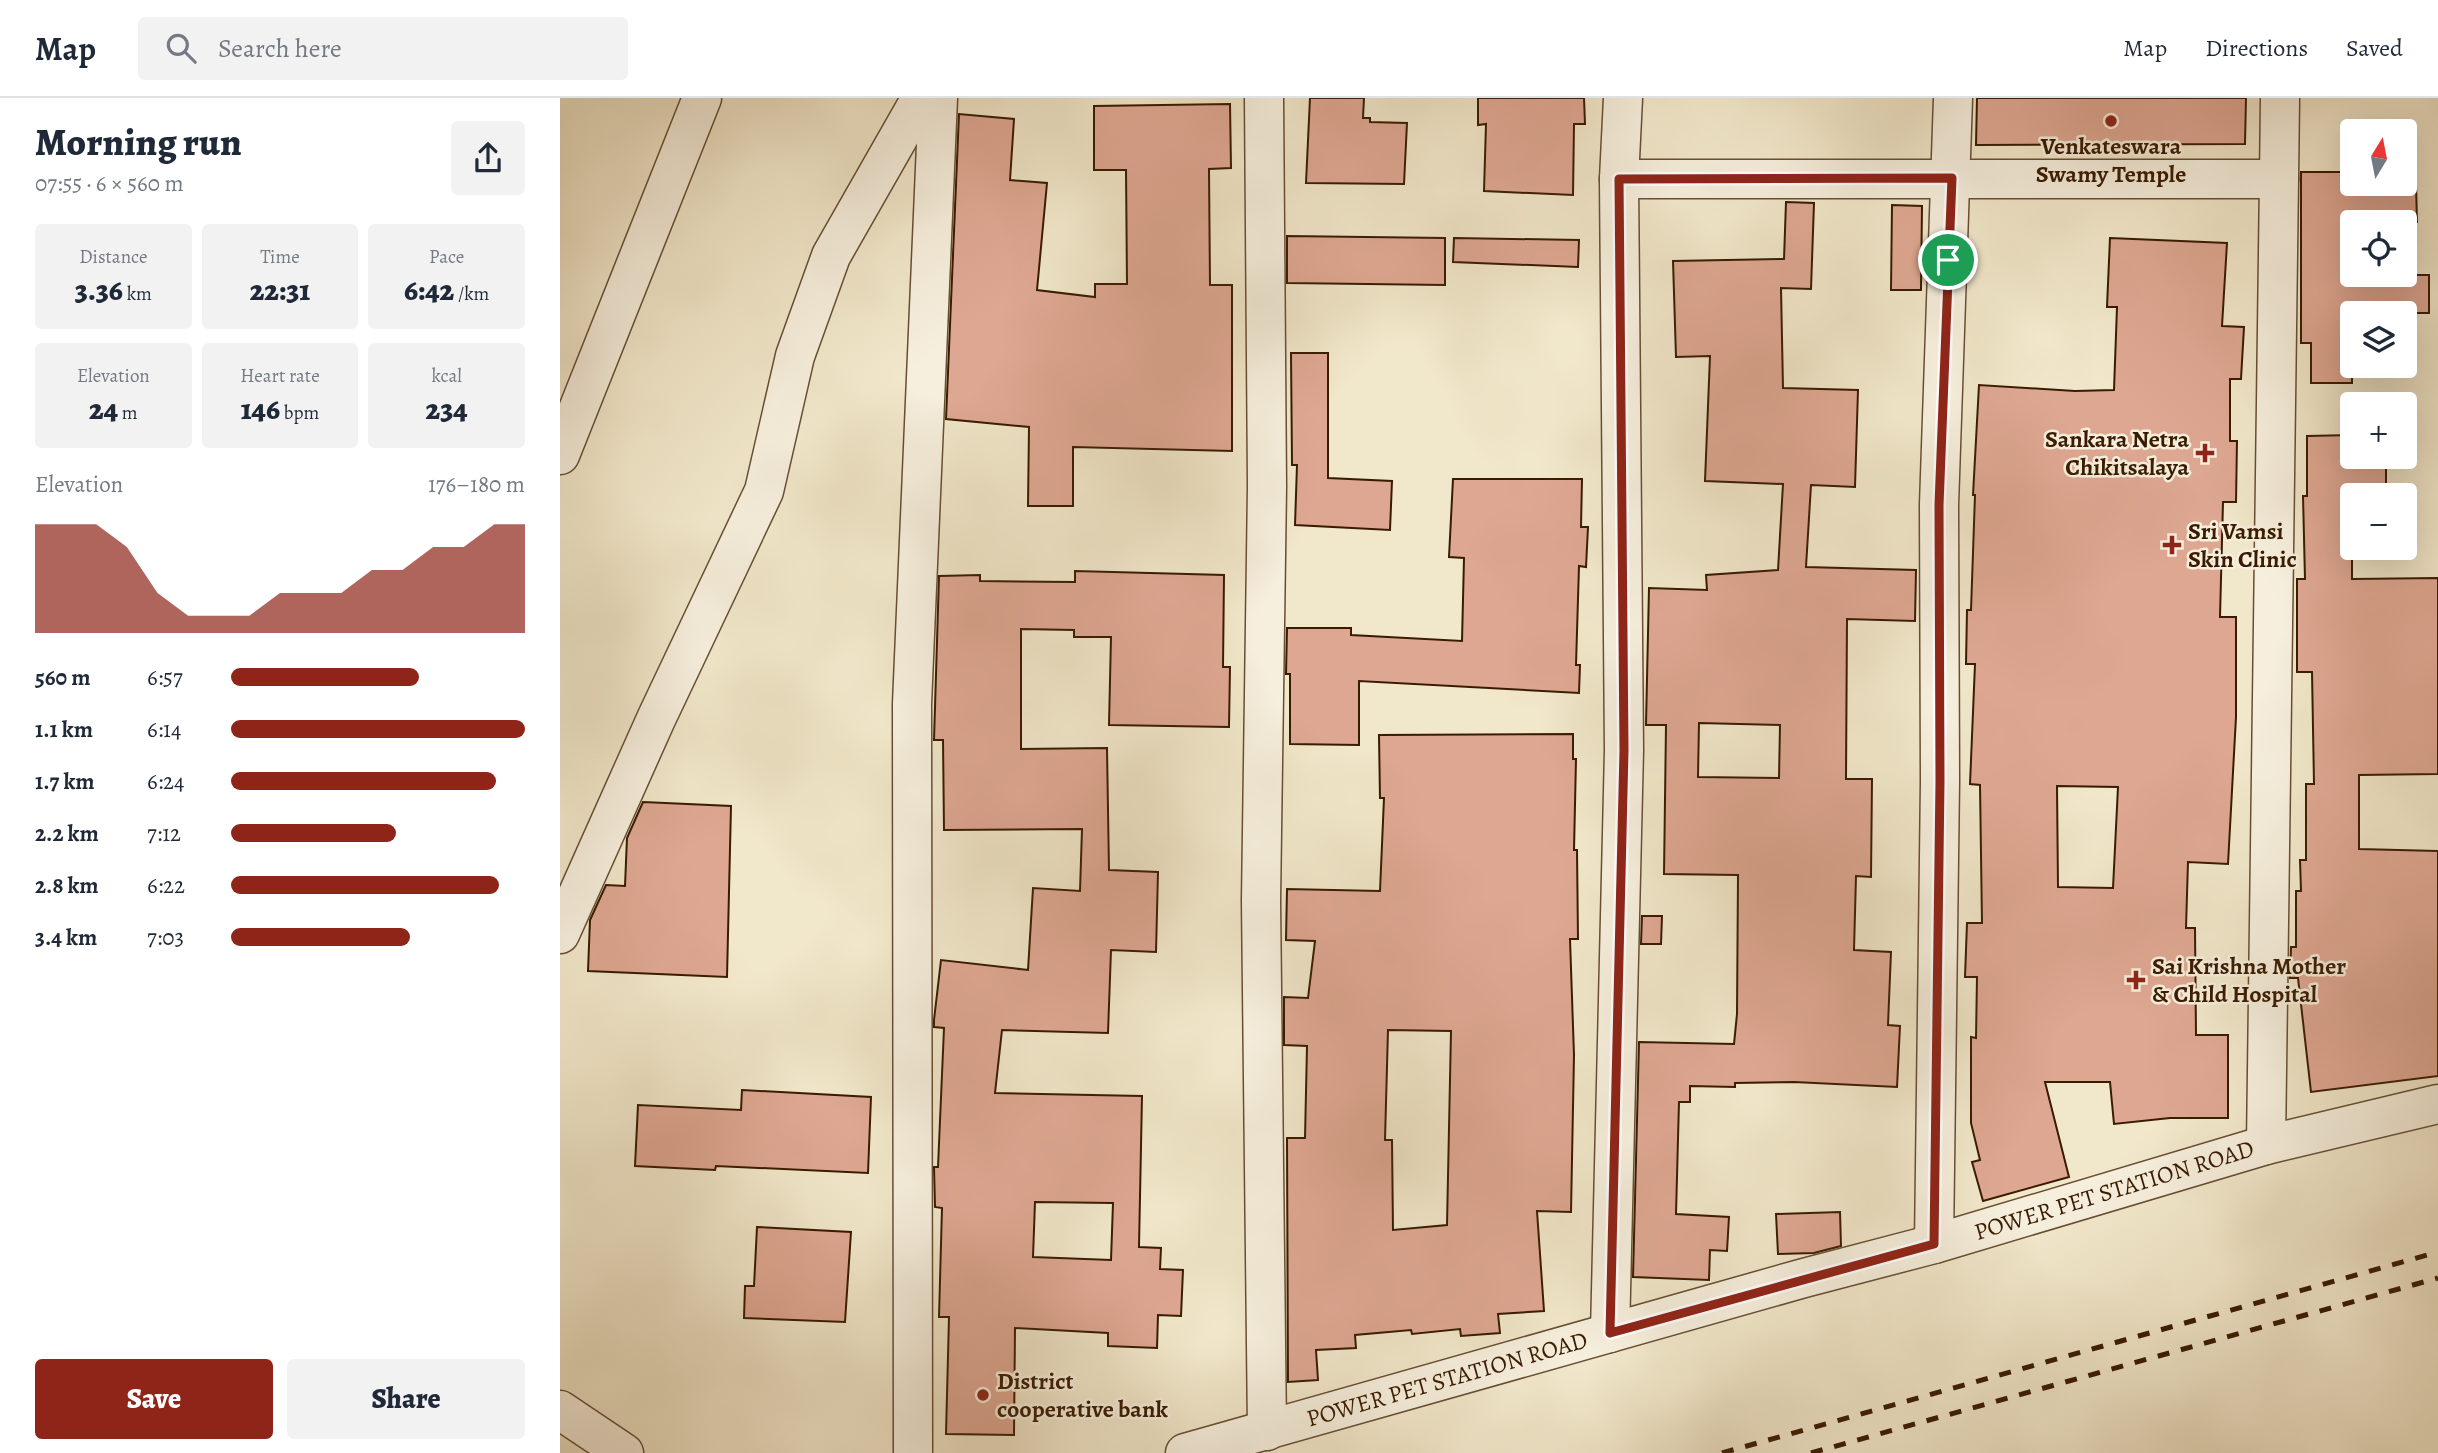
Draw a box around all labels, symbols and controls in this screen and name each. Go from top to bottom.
search box [138,17,628,80]
text: Map [35,26,96,71]
icon: search [162,29,200,67]
text: Search here [218,31,342,66]
text: Map [2123,32,2167,64]
text: Directions [2205,32,2308,64]
text: Saved [2346,32,2403,64]
marker: Venkateswara Swamy Temple [2103,113,2119,129]
text: Morning run [35,116,242,168]
north arrow [2340,119,2417,196]
map controls [2340,119,2417,560]
button: share [451,121,525,195]
place label: Venkateswara Swamy Temple [2036,130,2186,190]
text: 07:55 · 6 × 560 m [35,168,184,199]
button: locate [2340,210,2417,287]
pin [1918,230,1978,290]
icon: arrive [1929,241,1967,279]
text: Distance [79,244,147,270]
text: Time [260,244,300,270]
text: Pace [429,244,464,270]
text: 3.36 [75,270,123,310]
text: 22:31 [250,270,310,310]
text: 6:42 [404,270,454,310]
text: km [123,281,152,307]
text: /km [454,281,489,307]
button: layers [2340,301,2417,378]
text: Elevation [77,363,150,389]
text: Heart rate [240,363,320,389]
text: kcal [431,363,462,389]
text: 24 [89,389,118,429]
text: 146 [241,389,280,429]
text: 234 [426,389,468,429]
button: + [2340,392,2417,469]
text: m [118,400,138,426]
text: bpm [280,400,319,426]
place label: Sankara Netra Chikitsalaya [2045,423,2189,483]
marker: Sankara Netra Chikitsalaya [2195,443,2215,463]
text: Elevation [35,469,123,500]
text: 176–180 m [428,469,525,500]
button: − [2340,483,2417,560]
place label: Sri Vamsi Skin Clinic [2188,515,2297,575]
marker: Sri Vamsi Skin Clinic [2162,535,2182,555]
text: 560 m [35,662,90,693]
text: 6:57 [147,662,183,693]
text: 1.1 km [35,714,93,745]
text: 6:14 [147,714,181,745]
text: 1.7 km [35,766,95,797]
text: 6:24 [147,766,184,797]
text: 2.2 km [35,818,99,849]
text: 7:12 [147,818,181,849]
text: 2.8 km [35,870,99,901]
text: 6:22 [147,870,185,901]
text: 3.4 km [35,922,97,953]
text: 7:03 [147,922,184,953]
place label: Sai Krishna Mother & Child Hospital [2152,950,2346,1010]
marker: Sai Krishna Mother & Child Hospital [2126,970,2146,990]
street label: POWER PET STATION ROAD [1970,1132,2258,1248]
street label: POWER PET STATION ROAD [1303,1324,1591,1434]
button: Save [35,1359,273,1439]
button: Share [287,1359,525,1439]
place label: District cooperative bank [997,1365,1168,1425]
marker: District cooperative bank [975,1387,991,1403]

